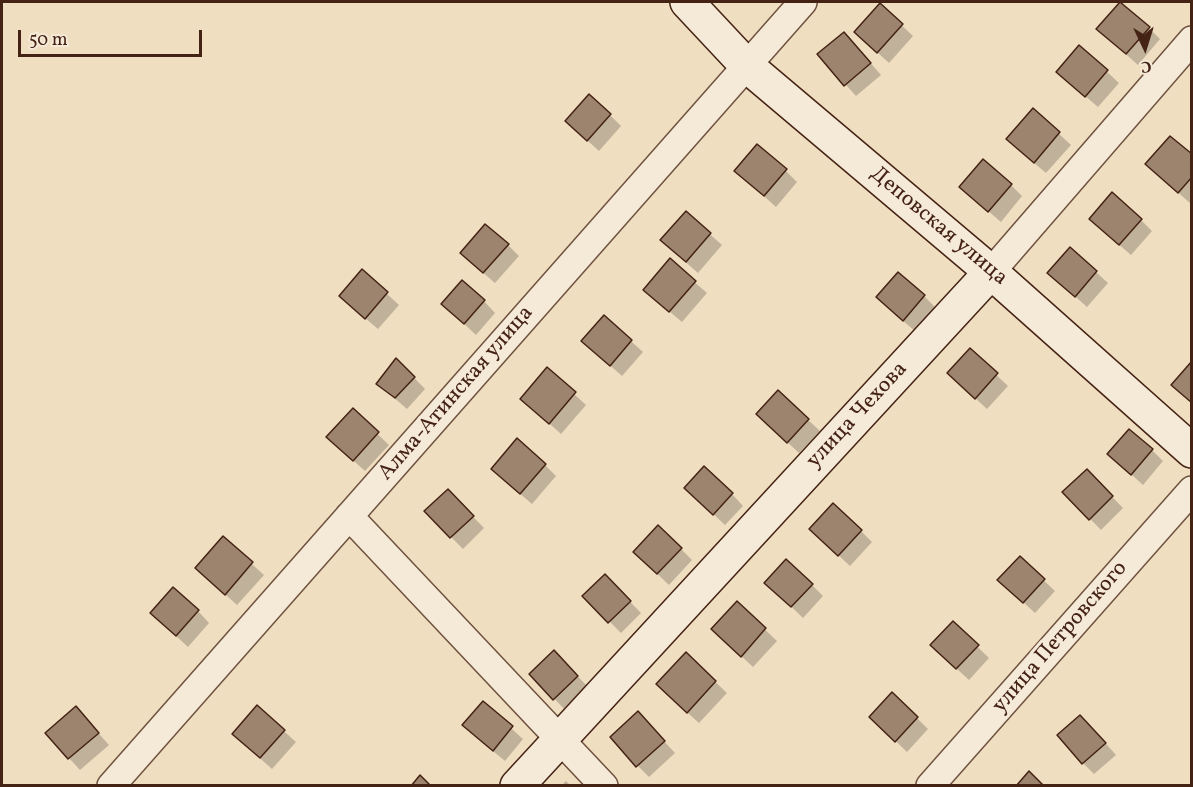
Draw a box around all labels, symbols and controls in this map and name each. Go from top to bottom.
scale bar [21,18,206,56]
north arrow [1115,18,1175,78]
text: 50 m [29,28,68,53]
text: С [1140,55,1152,77]
street label: Деповская улица [864,162,1012,292]
street label: Алма-Атинская улица [374,301,540,487]
street label: улица Чехова [802,357,914,475]
street label: улица Петровского [988,557,1134,719]

